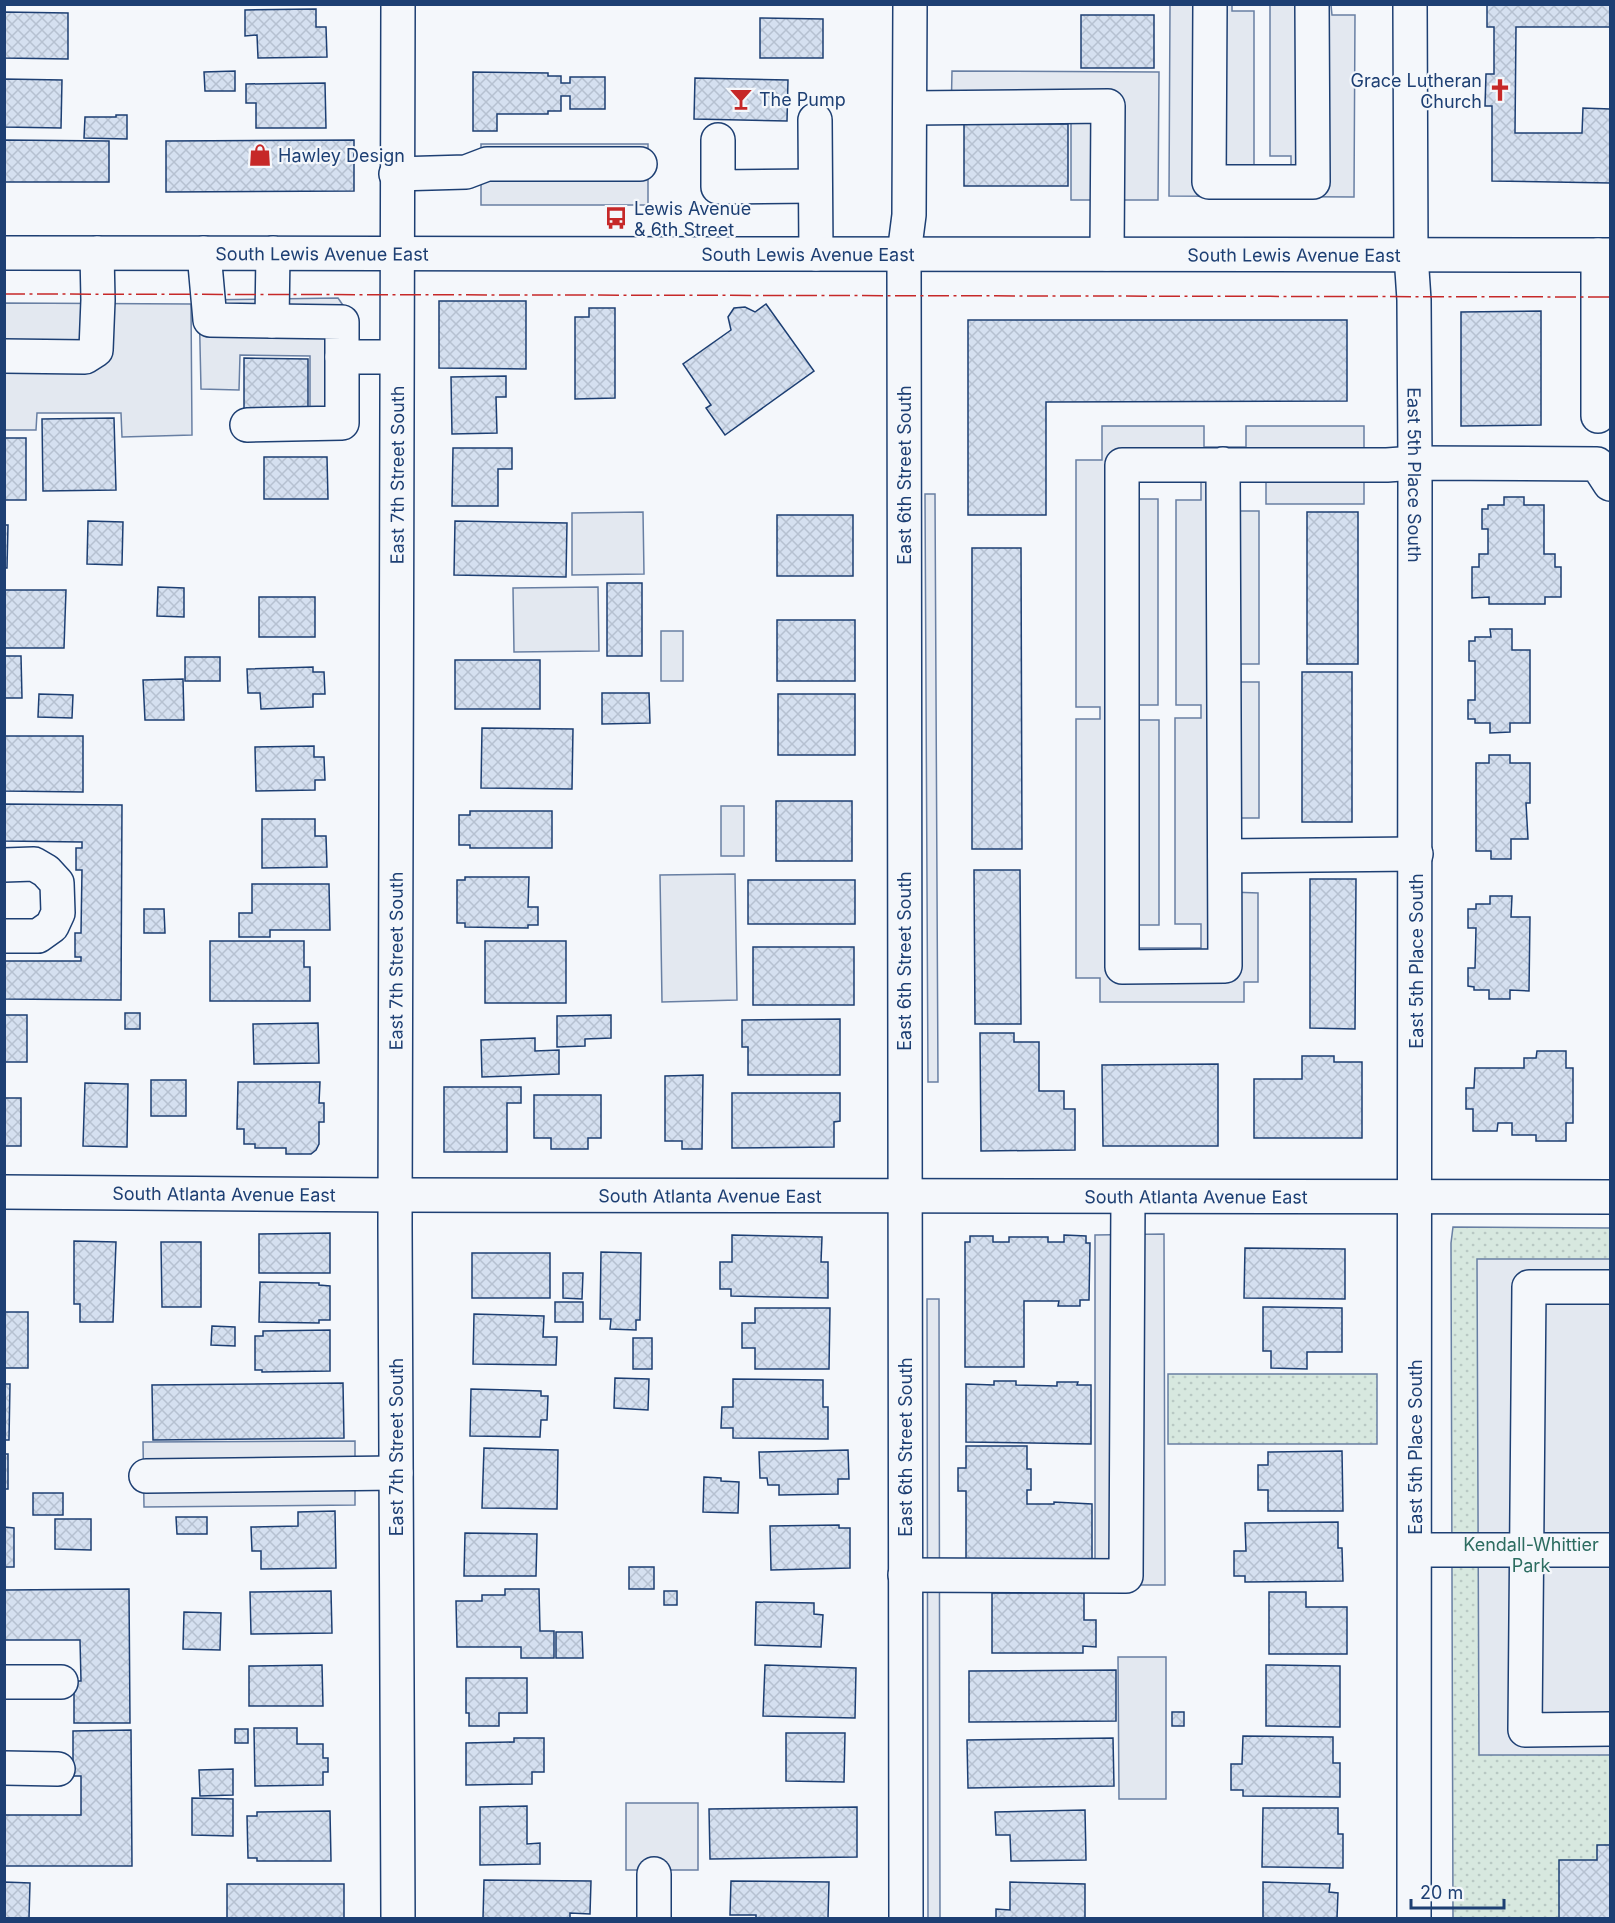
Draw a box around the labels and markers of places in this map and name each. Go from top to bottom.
place label: Grace Lutheran Church [1350,70,1482,112]
church icon: Grace Lutheran Church [1487,77,1513,103]
bar icon: The Pump [728,86,754,112]
place label: The Pump [759,89,846,110]
shop icon: Hawley Design [247,142,273,168]
place label: Hawley Design [278,145,405,166]
place label: Lewis Avenue & 6th Street [634,198,751,240]
bus stop icon: Lewis Avenue & 6th Street [603,205,629,231]

